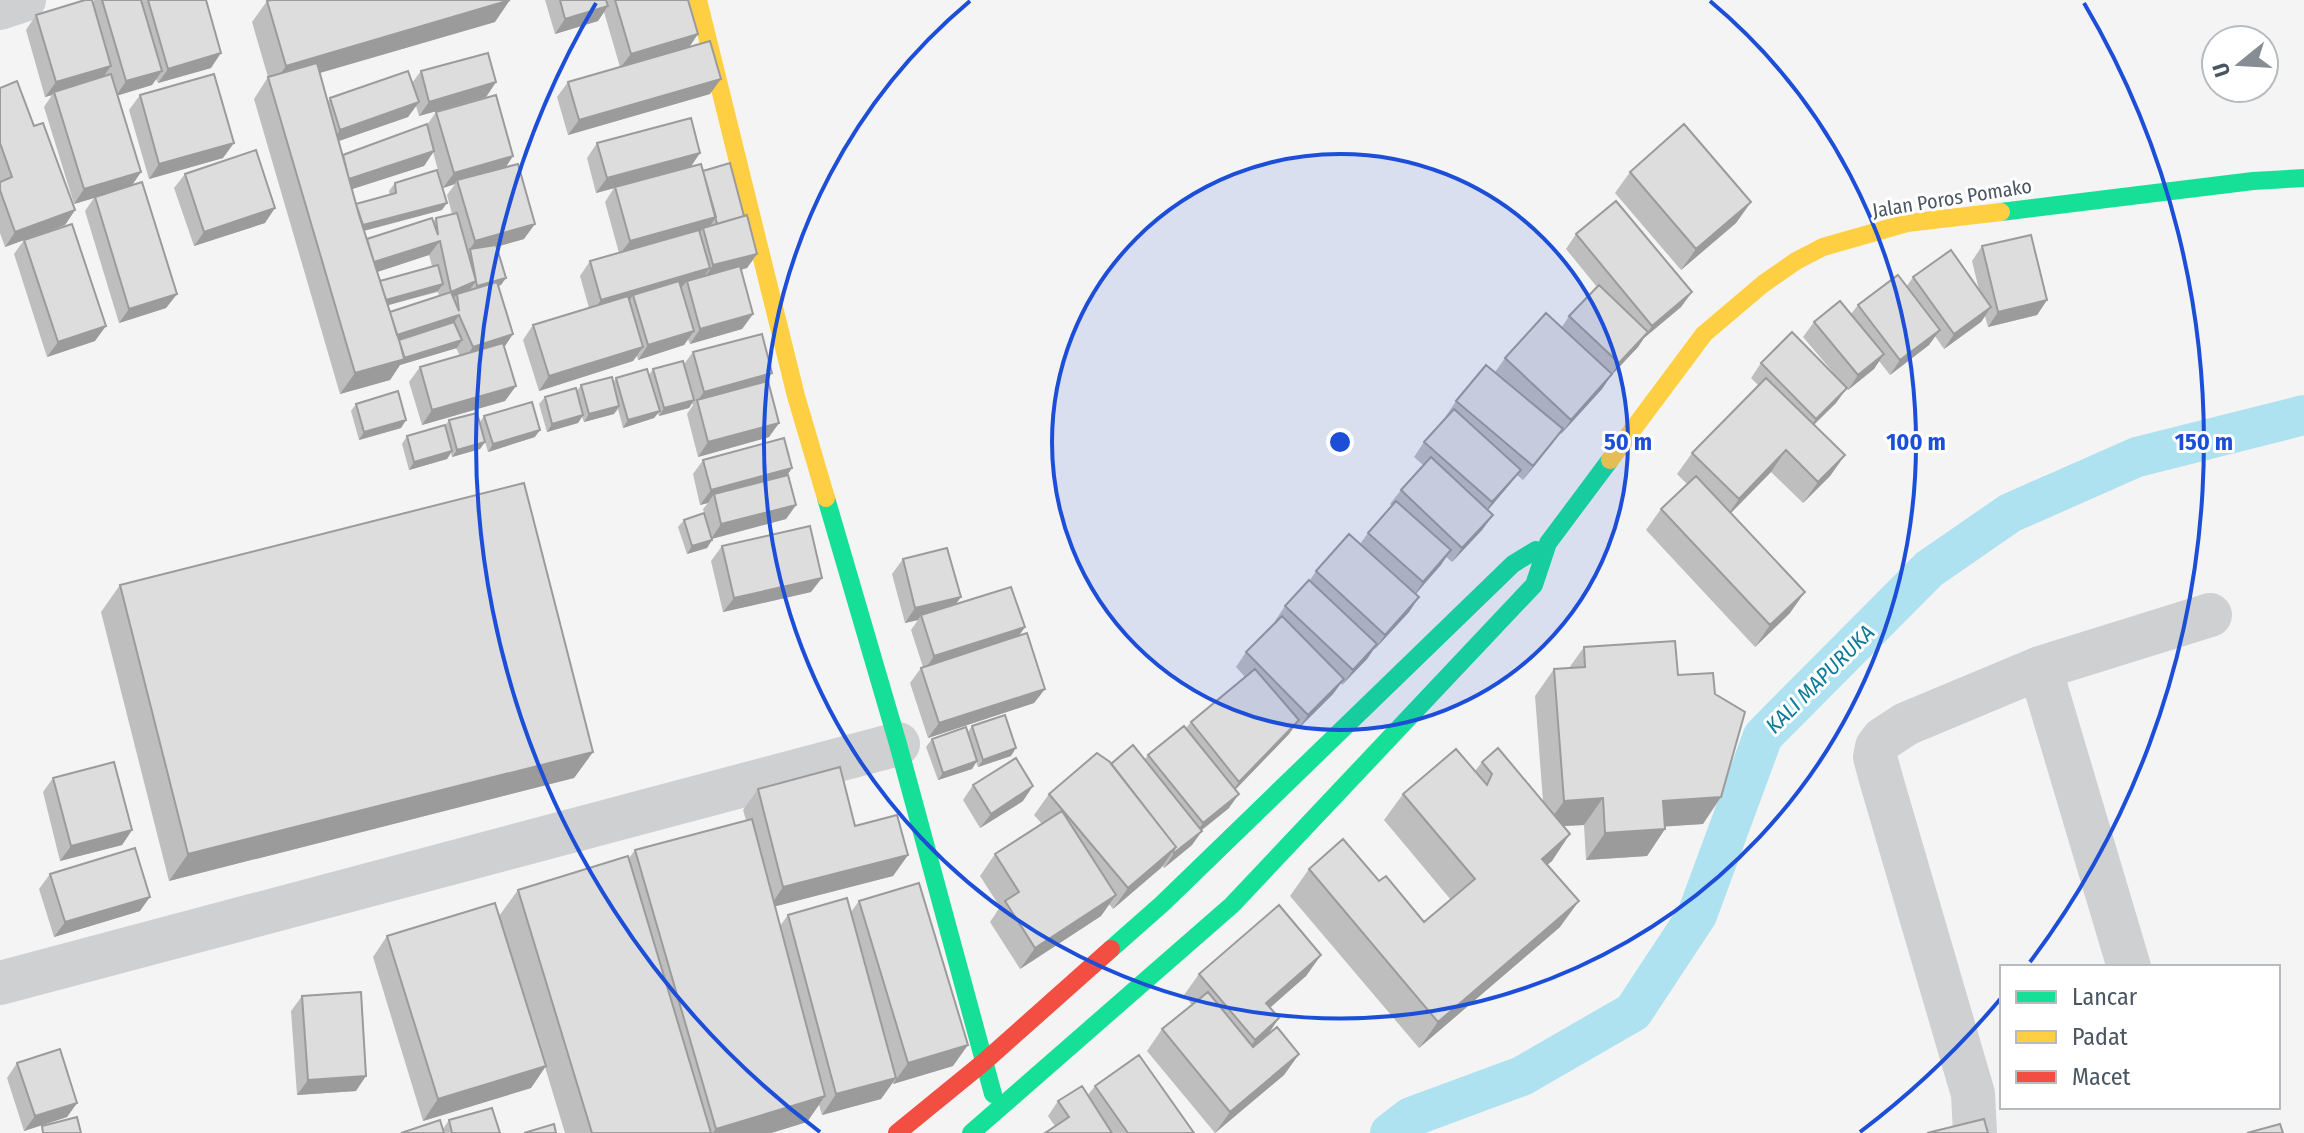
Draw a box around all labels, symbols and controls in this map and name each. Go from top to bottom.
north arrow [2200,24,2280,104]
text: U [2207,60,2236,80]
street label: Jalan Poros Pomako [1871,174,2033,222]
centre of rings [1326,428,1354,456]
text: 50 m [1604,428,1652,456]
text: 100 m [1886,428,1946,456]
text: 150 m [2175,428,2233,456]
water label: KALI MAPURUKA [1760,619,1880,739]
legend [2000,965,2280,1109]
text: Lancar [2072,983,2138,1011]
text: Padat [2072,1023,2128,1051]
text: Macet [2072,1063,2130,1091]

